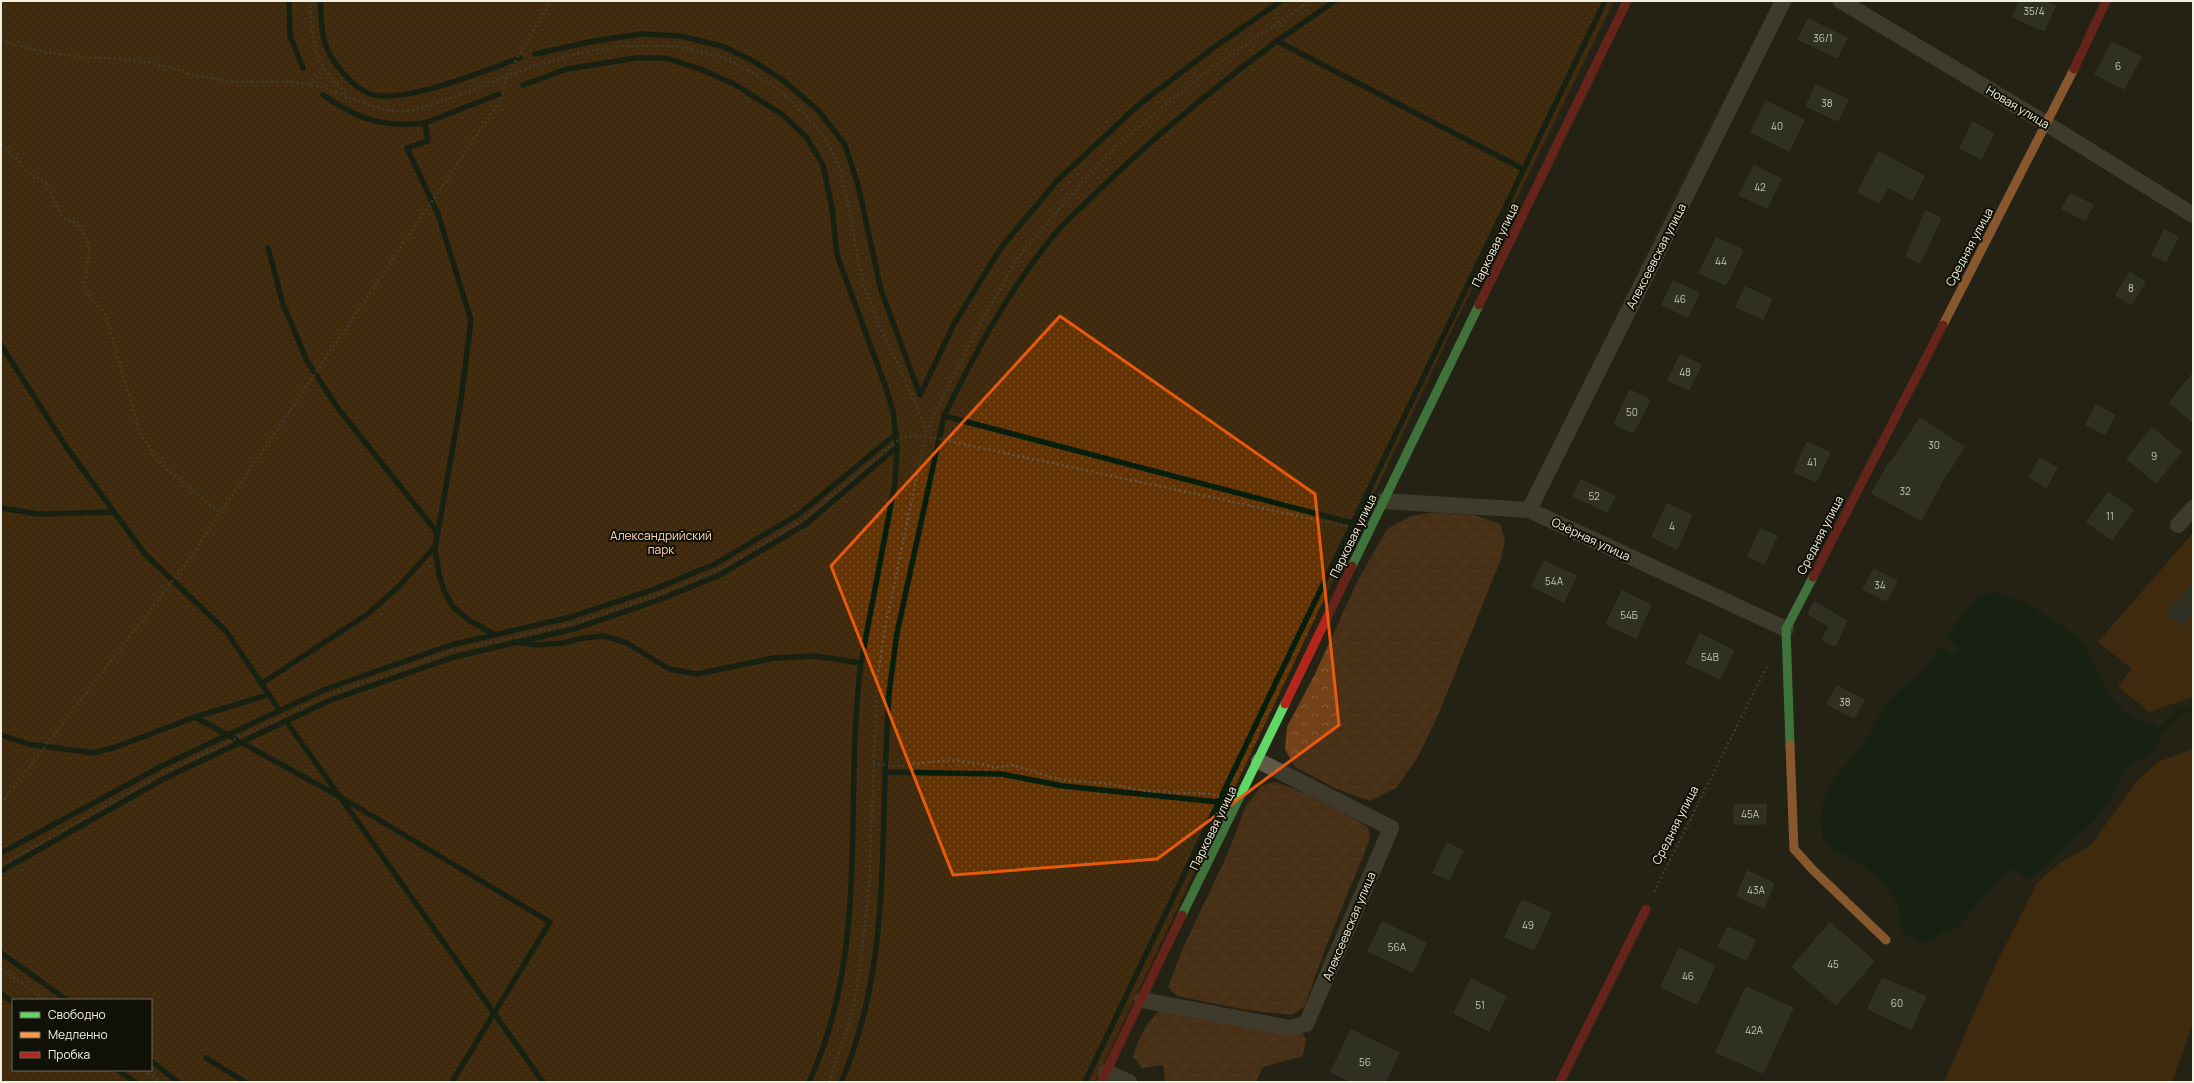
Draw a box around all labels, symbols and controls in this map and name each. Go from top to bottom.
house number: 35/4 [2023,4,2045,18]
house number: 36/1 [1813,31,1833,45]
house number: 6 [2115,59,2121,73]
street label: Новая улица [1983,81,2053,133]
house number: 38 [1821,96,1833,110]
house number: 40 [1771,119,1783,133]
house number: 42 [1754,180,1766,194]
street label: Парковая улица [1467,200,1523,290]
street label: Алексеевская улица [1622,200,1690,312]
street label: Средняя улица [1941,205,1997,289]
house number: 44 [1715,254,1727,268]
house number: 8 [2128,281,2134,295]
house number: 46 [1674,292,1686,306]
house number: 48 [1679,365,1691,379]
house number: 50 [1626,405,1638,419]
house number: 30 [1928,438,1940,452]
house number: 9 [2151,449,2157,463]
house number: 41 [1807,455,1817,469]
house number: 32 [1899,484,1911,498]
house number: 52 [1588,489,1600,503]
street label: Парковая улица [1325,491,1381,581]
street label: Средняя улица [1793,493,1847,577]
house number: 11 [2106,509,2114,523]
street label: Озёрная улица [1549,513,1633,565]
house number: 4 [1669,519,1675,533]
park label: Александрийский парк [610,527,712,558]
house number: 54А [1545,574,1564,588]
house number: 34 [1874,578,1886,592]
house number: 54Б [1620,608,1638,622]
house number: 54В [1701,650,1719,664]
house number: 38 [1839,695,1851,709]
street label: Парковая улица [1185,783,1241,873]
street label: Средняя улица [1648,783,1702,867]
house number: 45А [1741,807,1760,821]
street label: Алексеевская улица [1318,869,1380,983]
house number: 43А [1747,883,1766,897]
house number: 49 [1522,918,1534,932]
house number: 56А [1388,940,1407,954]
house number: 45 [1827,957,1839,971]
house number: 46 [1682,969,1694,983]
house number: 60 [1891,996,1903,1010]
house number: 51 [1475,998,1485,1012]
legend [12,999,152,1071]
text: Свободно [48,1006,106,1023]
house number: 42А [1745,1023,1764,1037]
text: Медленно [48,1026,108,1043]
text: Пробка [48,1046,90,1063]
house number: 56 [1359,1055,1371,1069]

